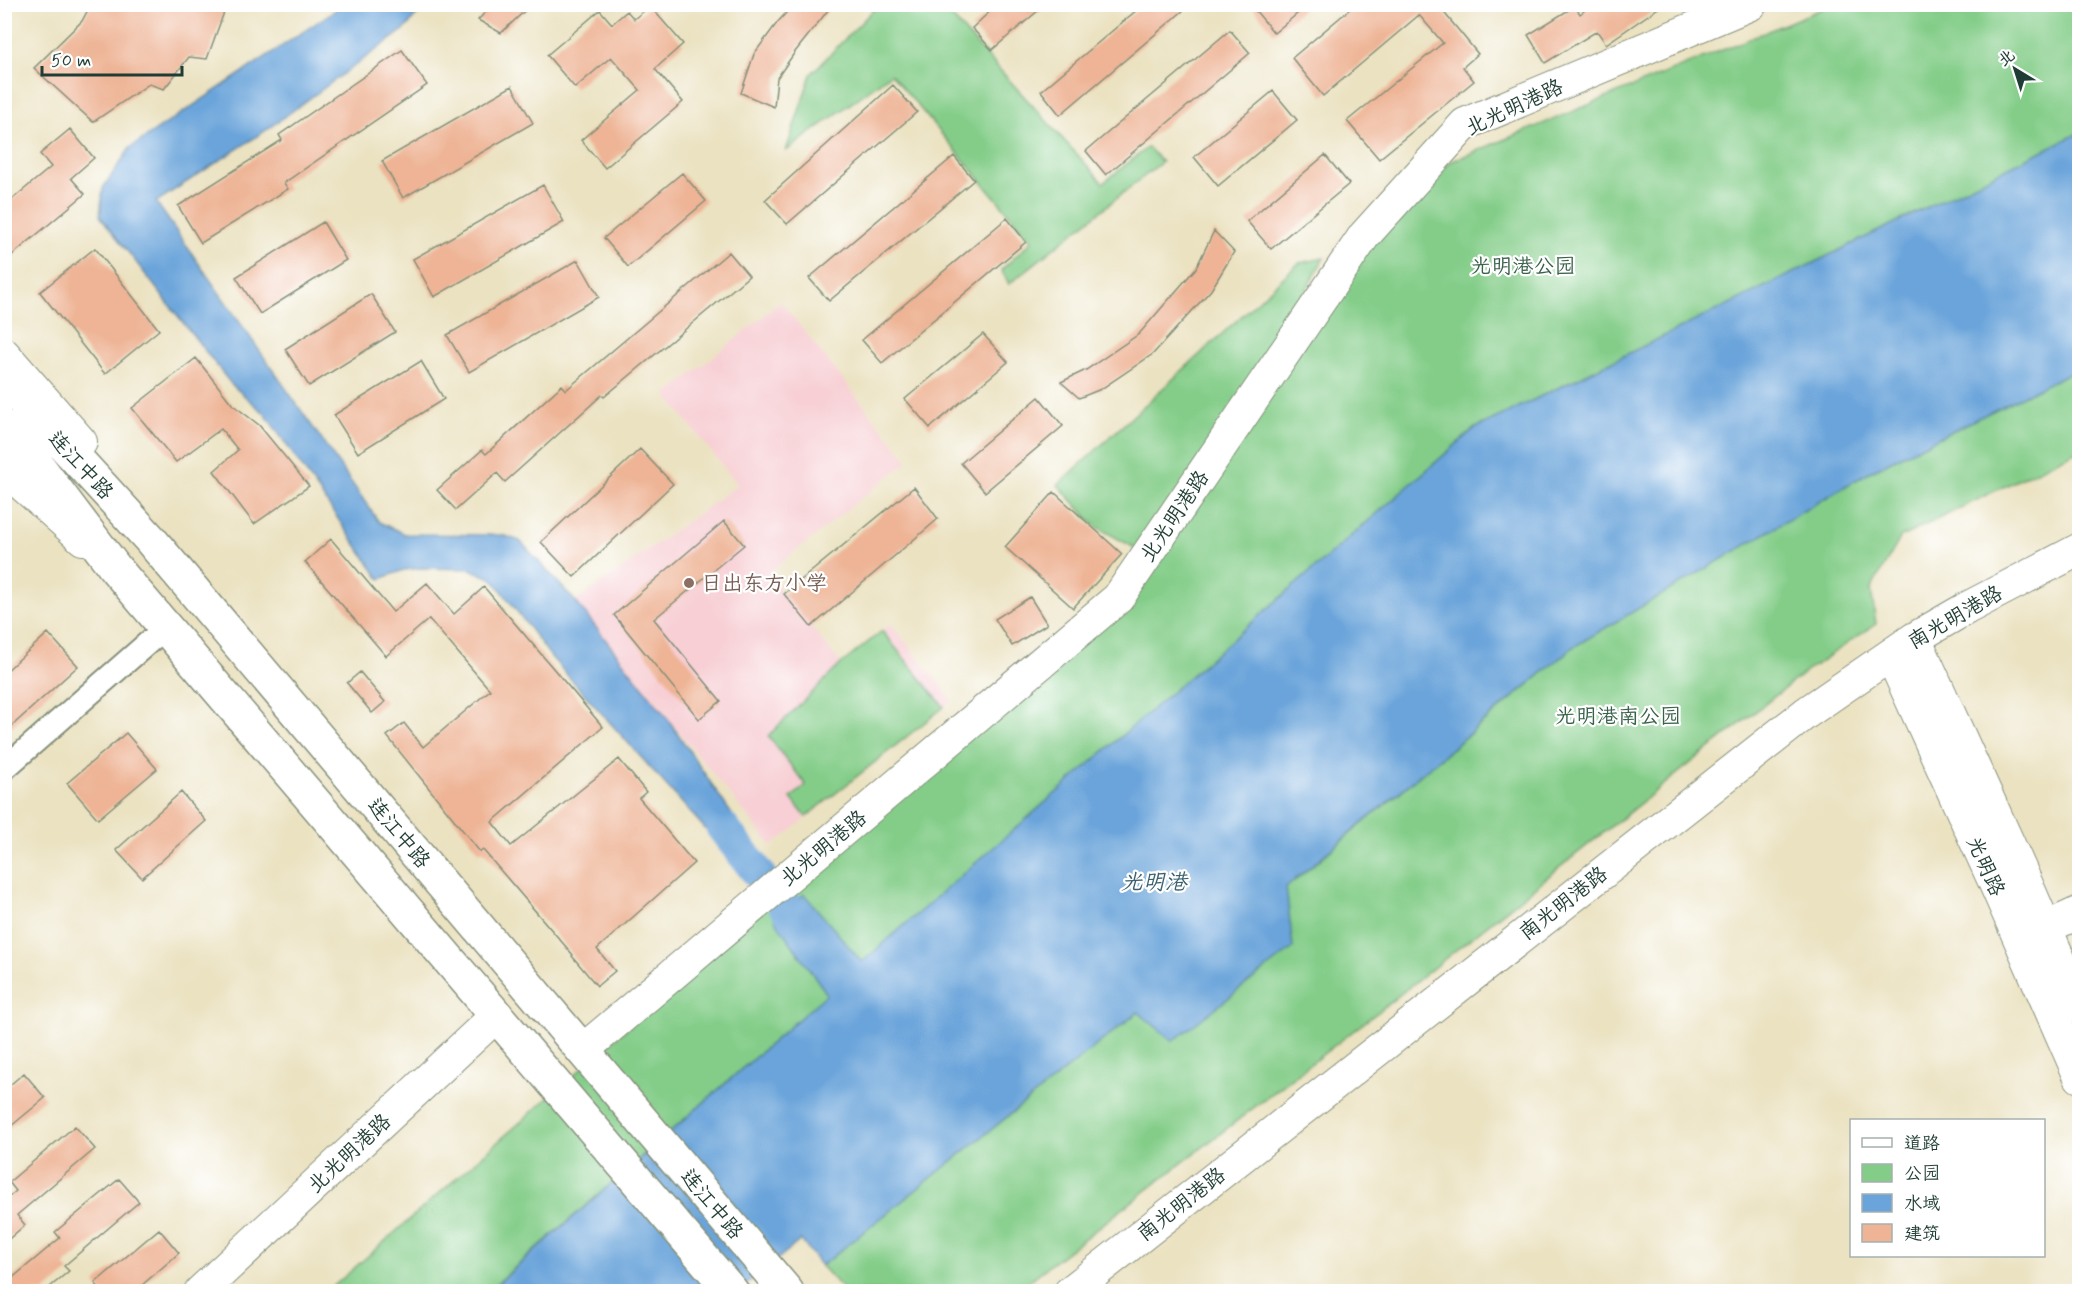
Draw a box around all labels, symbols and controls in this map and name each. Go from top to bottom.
scale bar [42,39,182,77]
north arrow [1985,39,2045,99]
text: 北 [1994,45,2019,72]
text: 50 m [51,49,91,73]
street label: 北光明港路 [1461,73,1568,143]
park label: 光明港公园 [1471,253,1576,281]
street label: 连江中路 [41,425,119,506]
street label: 北光明港路 [1134,465,1216,568]
place label: 日出东方小学 [701,570,827,598]
marker: 日出东方小学 [682,576,696,590]
street label: 南光明港路 [1903,579,2008,656]
park label: 光明港南公园 [1555,703,1681,731]
street label: 连江中路 [361,792,436,875]
street label: 北光明港路 [774,804,873,893]
street label: 光明路 [1959,832,2011,901]
street label: 南光明港路 [1514,860,1614,947]
water label: 光明港 [1121,869,1189,897]
street label: 北光明港路 [302,1108,398,1200]
legend [1850,1119,2045,1257]
text: 道路 [1904,1132,1940,1156]
street label: 南光明港路 [1132,1161,1232,1248]
text: 公园 [1904,1162,1940,1186]
street label: 连江中路 [674,1163,749,1246]
text: 水域 [1904,1192,1940,1216]
text: 建筑 [1904,1222,1940,1246]

